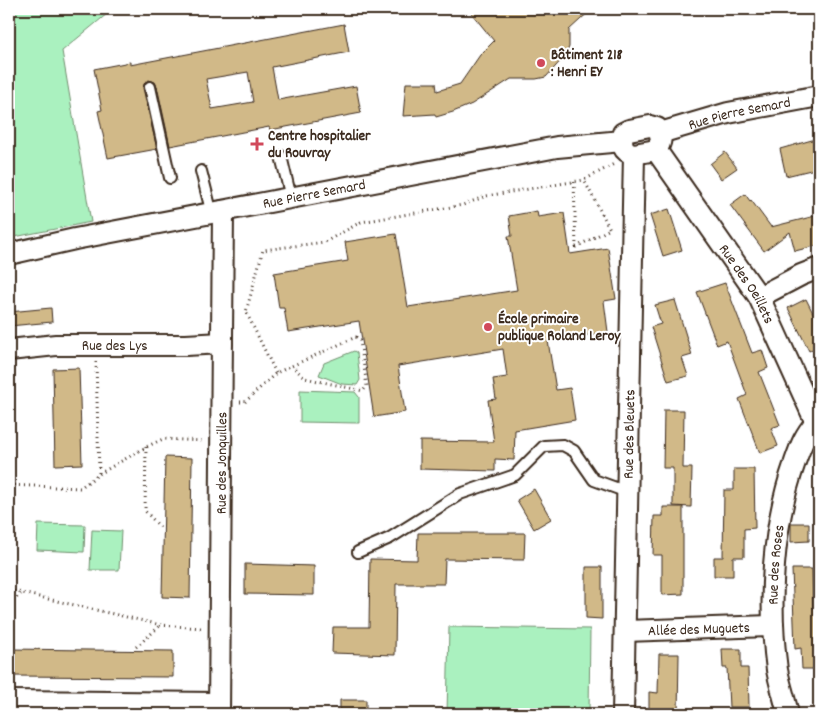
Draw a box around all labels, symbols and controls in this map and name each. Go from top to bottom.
place label: Bâtiment 218 : Henri EY [551,45,623,84]
marker: Bâtiment 218 : Henri EY [535,57,547,69]
street label: Rue Pierre Semard [686,93,793,137]
place label: Centre hospitalier du Rouvray [268,126,371,165]
marker: Centre hospitalier du Rouvray [250,137,264,151]
street label: Rue Pierre Semard [261,175,368,216]
street label: Rue des Oeillets [712,240,779,328]
place label: École primaire publique Roland Leroy [498,309,621,348]
marker: École primaire publique Roland Leroy [482,321,494,333]
street label: Rue des Lys [82,336,148,358]
street label: Rue des Bleuets [619,389,642,479]
street label: Rue des Jonquilles [212,412,234,514]
street label: Rue des Roses [764,523,792,605]
street label: Allée des Muguets [648,618,750,643]

